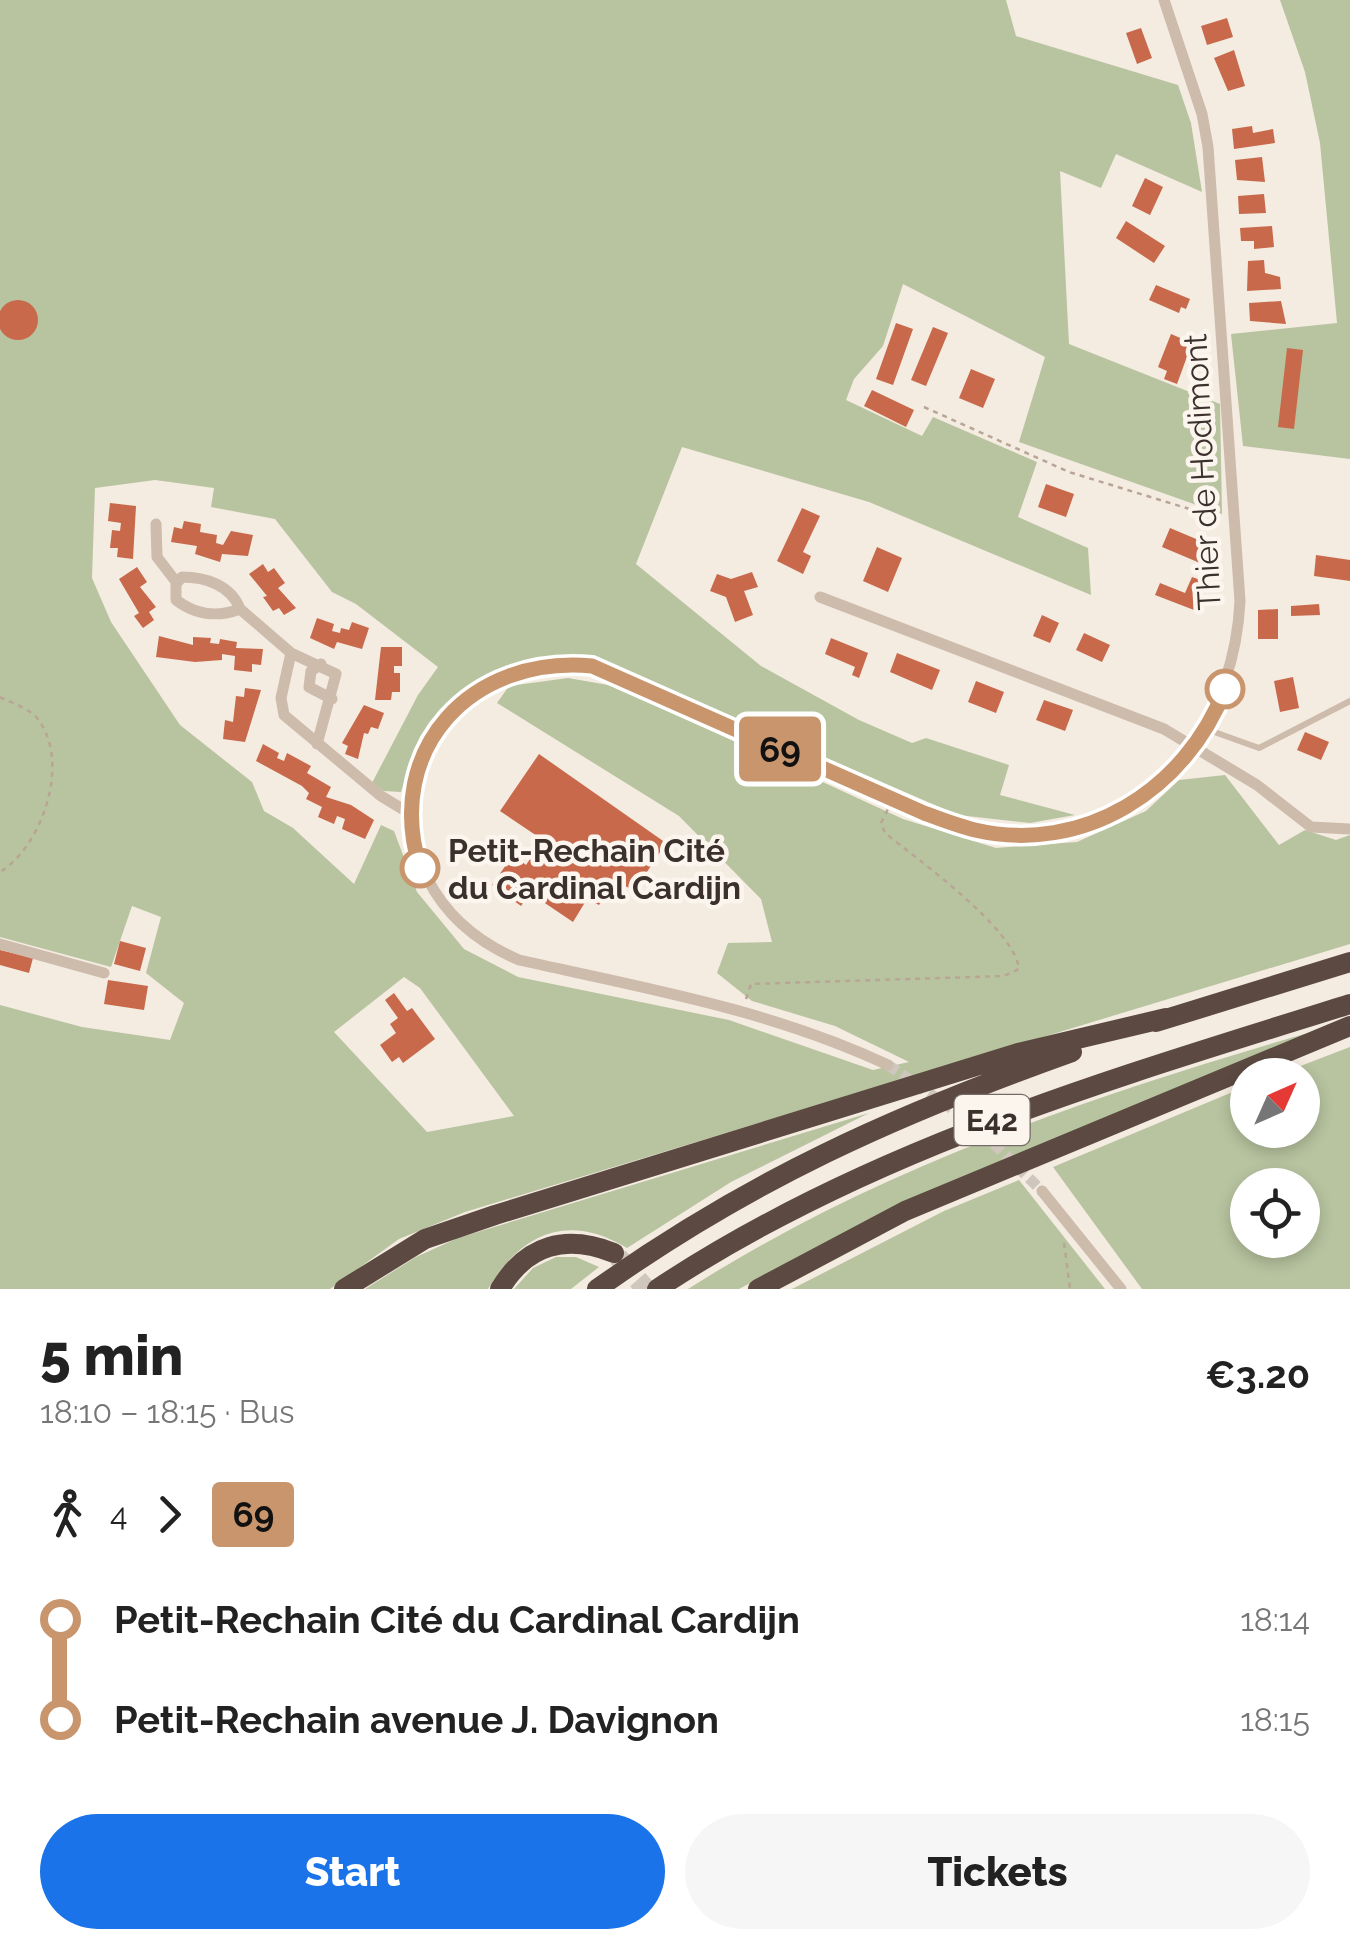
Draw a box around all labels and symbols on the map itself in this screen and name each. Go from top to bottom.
street label: Thier de Hodimont [1176,333,1228,611]
unlabelled marker [1206,670,1244,708]
line badge: 69 [735,716,825,782]
place label: Petit-Rechain Cité du Cardinal Cardijn [448,832,741,906]
marker: Petit-Rechain Cité du Cardinal Cardijn [401,849,439,887]
north arrow [1230,1058,1320,1148]
road number: E42 [954,1095,1030,1145]

